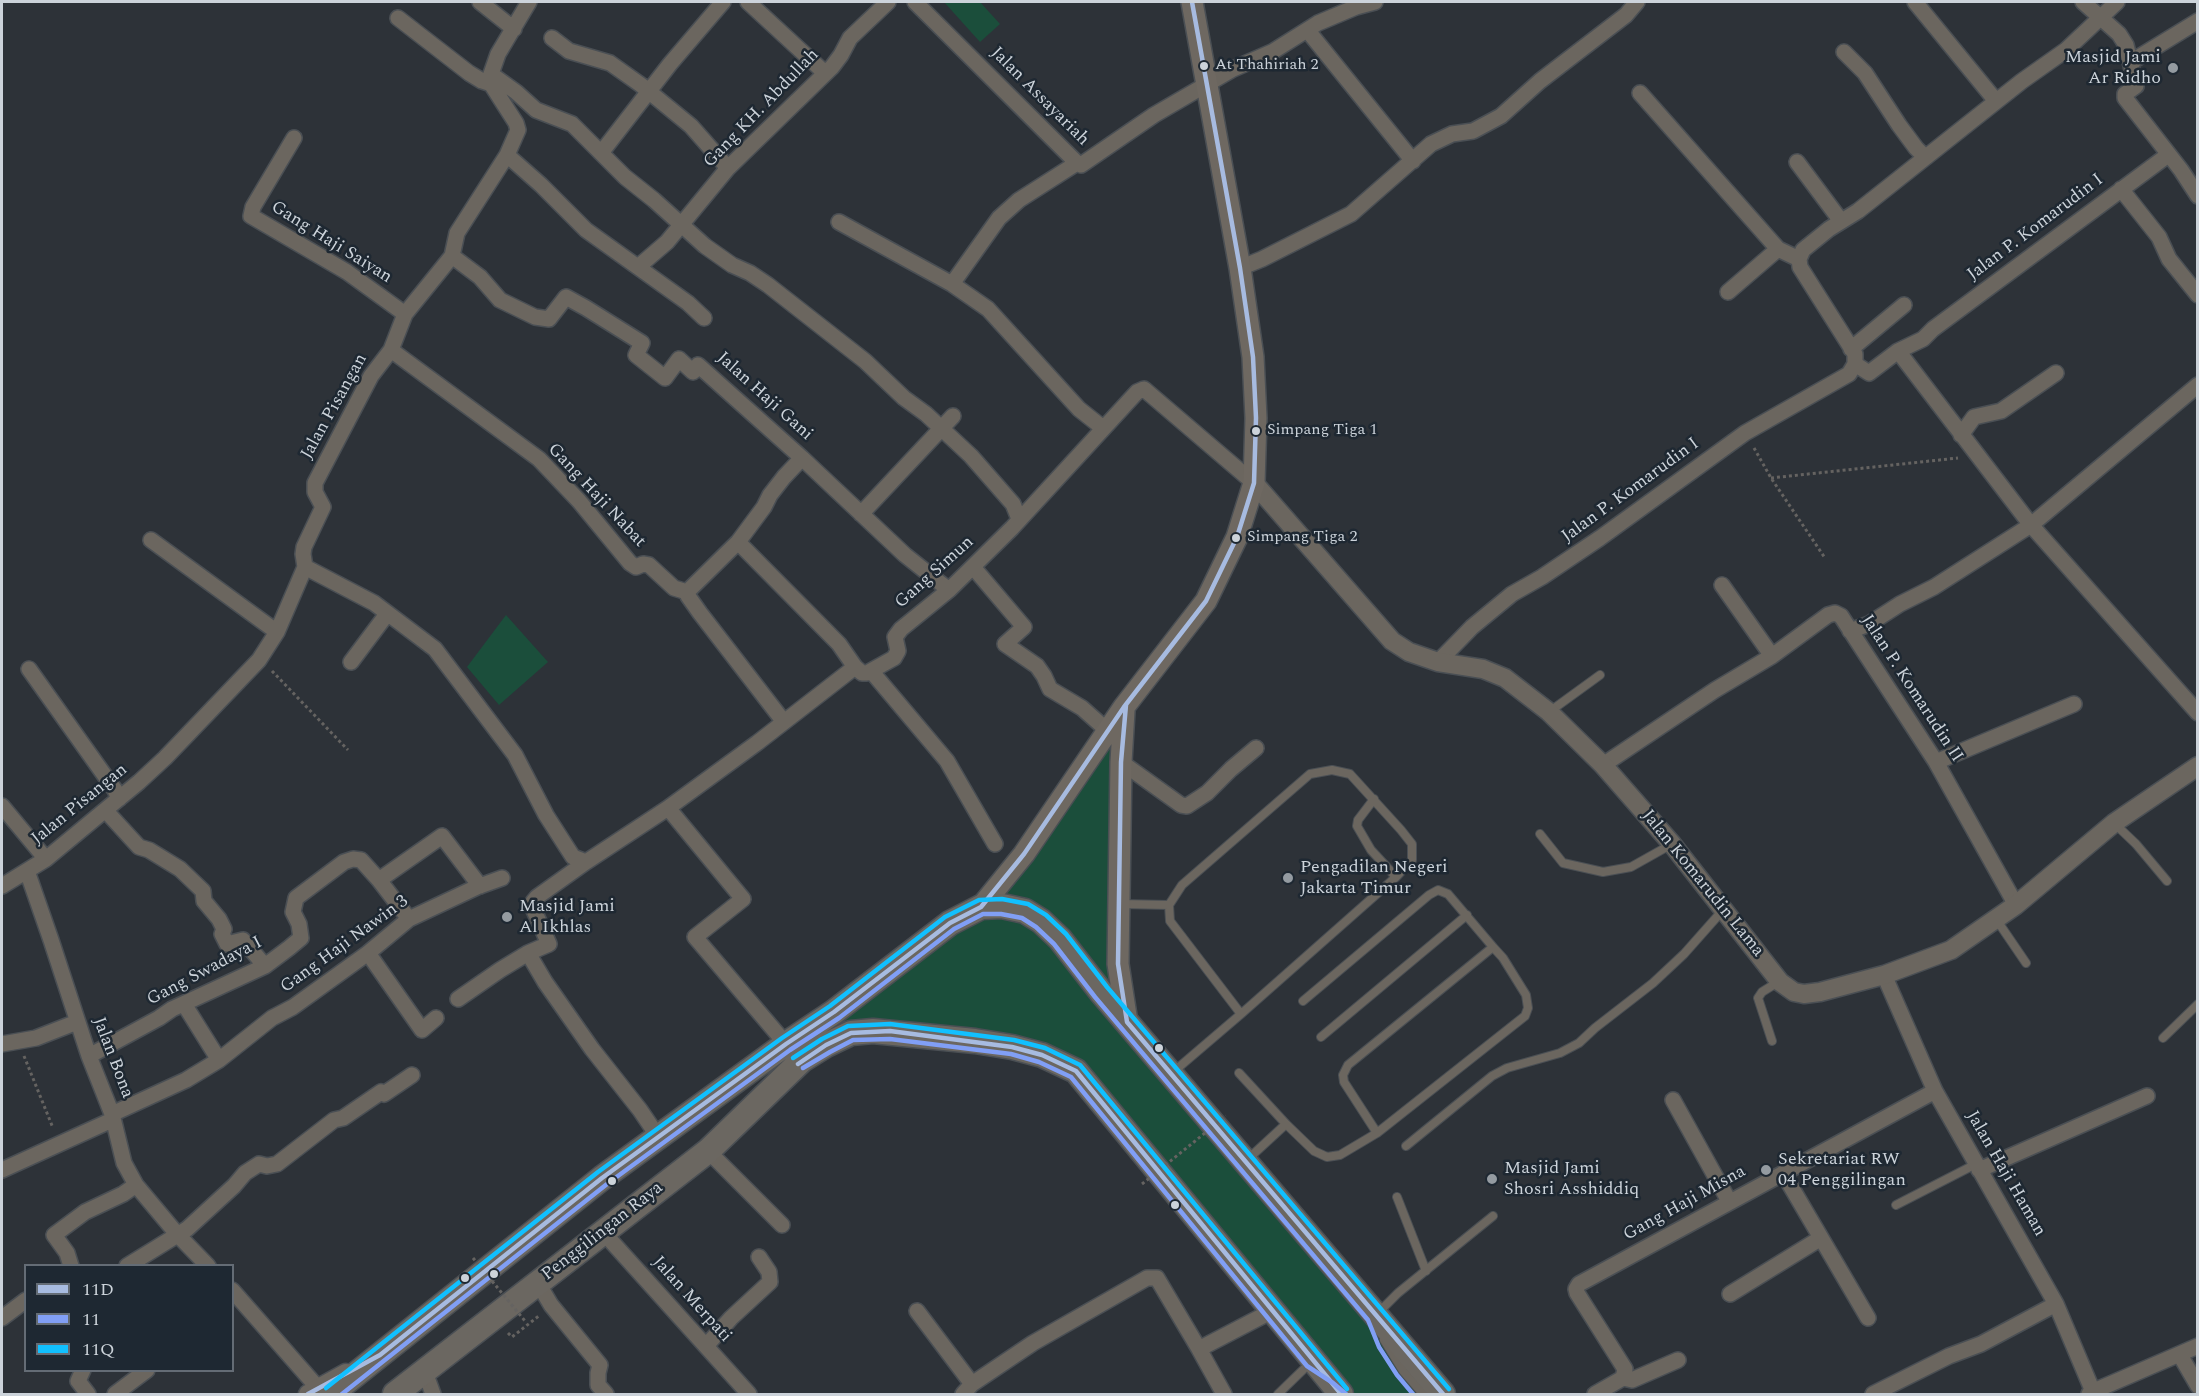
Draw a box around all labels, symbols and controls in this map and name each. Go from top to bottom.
street label: Jalan Assayariah [985,43,1093,151]
street label: Gang KH. Abdullah [700,45,824,173]
place label: Masjid Jami Ar Ridho [2065,47,2161,90]
place label: At Thahiriah 2 [1215,56,1319,76]
marker: At Thahiriah 2 [1198,60,1210,72]
marker: Masjid Jami Ar Ridho [2166,61,2180,75]
street label: Jalan P. Komarudin I [1964,170,2108,286]
street label: Gang Haji Saiyan [266,197,396,289]
street label: Jalan Haji Gani [711,348,817,446]
street label: Jalan Pisangan [297,350,373,464]
place label: Simpang Tiga 1 [1267,421,1377,441]
marker: Simpang Tiga 1 [1250,425,1262,437]
street label: Jalan P. Komarudin I [1558,434,1704,548]
street label: Gang Haji Nabat [542,439,650,553]
place label: Simpang Tiga 2 [1247,528,1357,548]
street label: Gang Simun [891,532,979,614]
marker: Simpang Tiga 2 [1230,532,1242,544]
street label: Jalan P. Komarudin II [1855,611,1967,767]
street label: Jalan Pisangan [28,760,132,850]
street label: Jalan Komarudin Lama [1636,806,1768,962]
place label: Pengadilan Negeri Jakarta Timur [1300,857,1448,900]
marker: Pengadilan Negeri Jakarta Timur [1281,871,1295,885]
street label: Gang Haji Nawin 3 [277,891,413,999]
place label: Masjid Jami Al Ikhlas [519,896,615,938]
marker: Masjid Jami Al Ikhlas [500,910,514,924]
street label: Gang Swadaya I [144,933,266,1011]
street label: Jalan Bona [87,1014,137,1102]
unlabelled marker [1153,1042,1165,1054]
street label: Jalan Haji Haman [1960,1107,2050,1241]
place label: Sekretariat RW 04 Penggilingan [1778,1149,1906,1192]
place label: Masjid Jami Shosri Asshiddiq [1504,1158,1639,1200]
street label: Gang Haji Misna [1620,1161,1750,1247]
marker: Sekretariat RW 04 Penggilingan [1759,1163,1773,1177]
marker: Masjid Jami Shosri Asshiddiq [1485,1172,1499,1186]
unlabelled marker [606,1175,618,1187]
street label: Penggilingan Raya [538,1178,668,1286]
unlabelled marker [1169,1199,1181,1211]
street label: Jalan Merpati [647,1252,735,1348]
legend [24,1264,234,1372]
unlabelled marker [488,1268,500,1280]
unlabelled marker [459,1272,471,1284]
text: 11D [82,1276,114,1303]
text: 11 [82,1306,100,1333]
text: 11Q [82,1336,115,1363]

